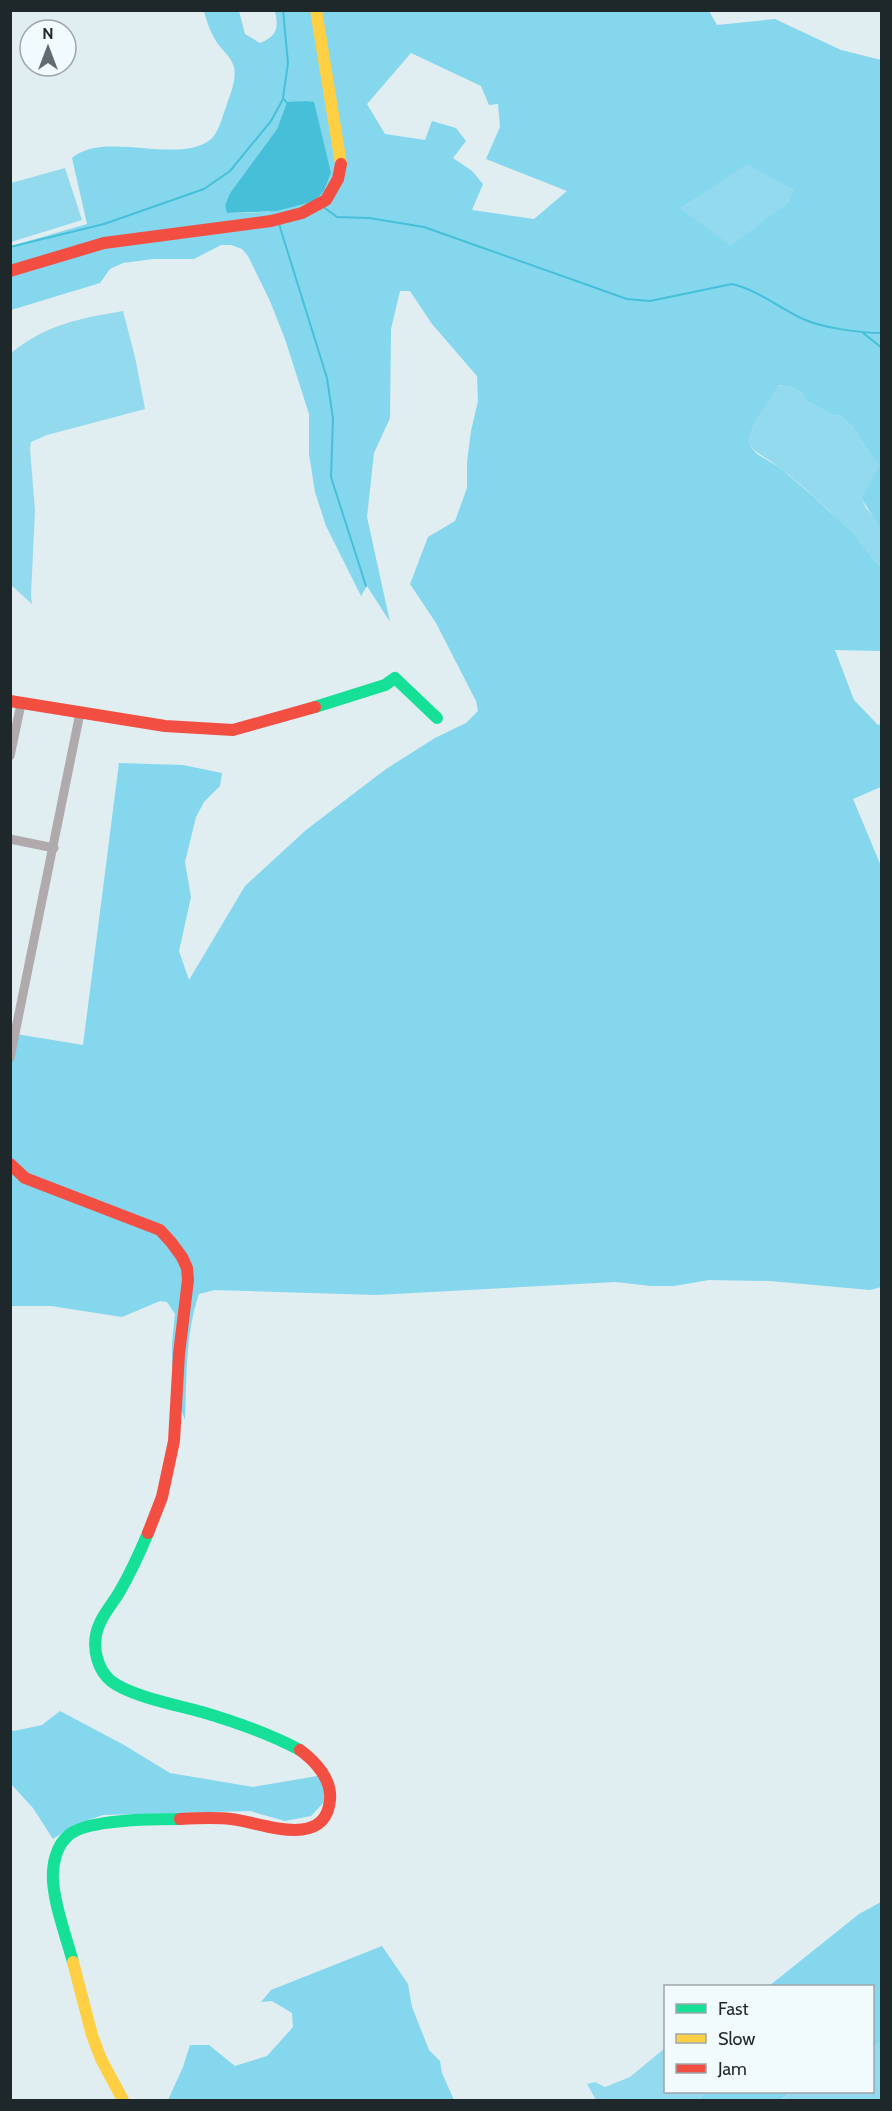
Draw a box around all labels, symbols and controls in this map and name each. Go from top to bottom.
north arrow [18,18,78,78]
text: N [42,24,54,43]
legend [664,1985,874,2093]
text: Fast [718,1998,749,2020]
text: Slow [718,2028,755,2050]
text: Jam [717,2058,747,2080]

